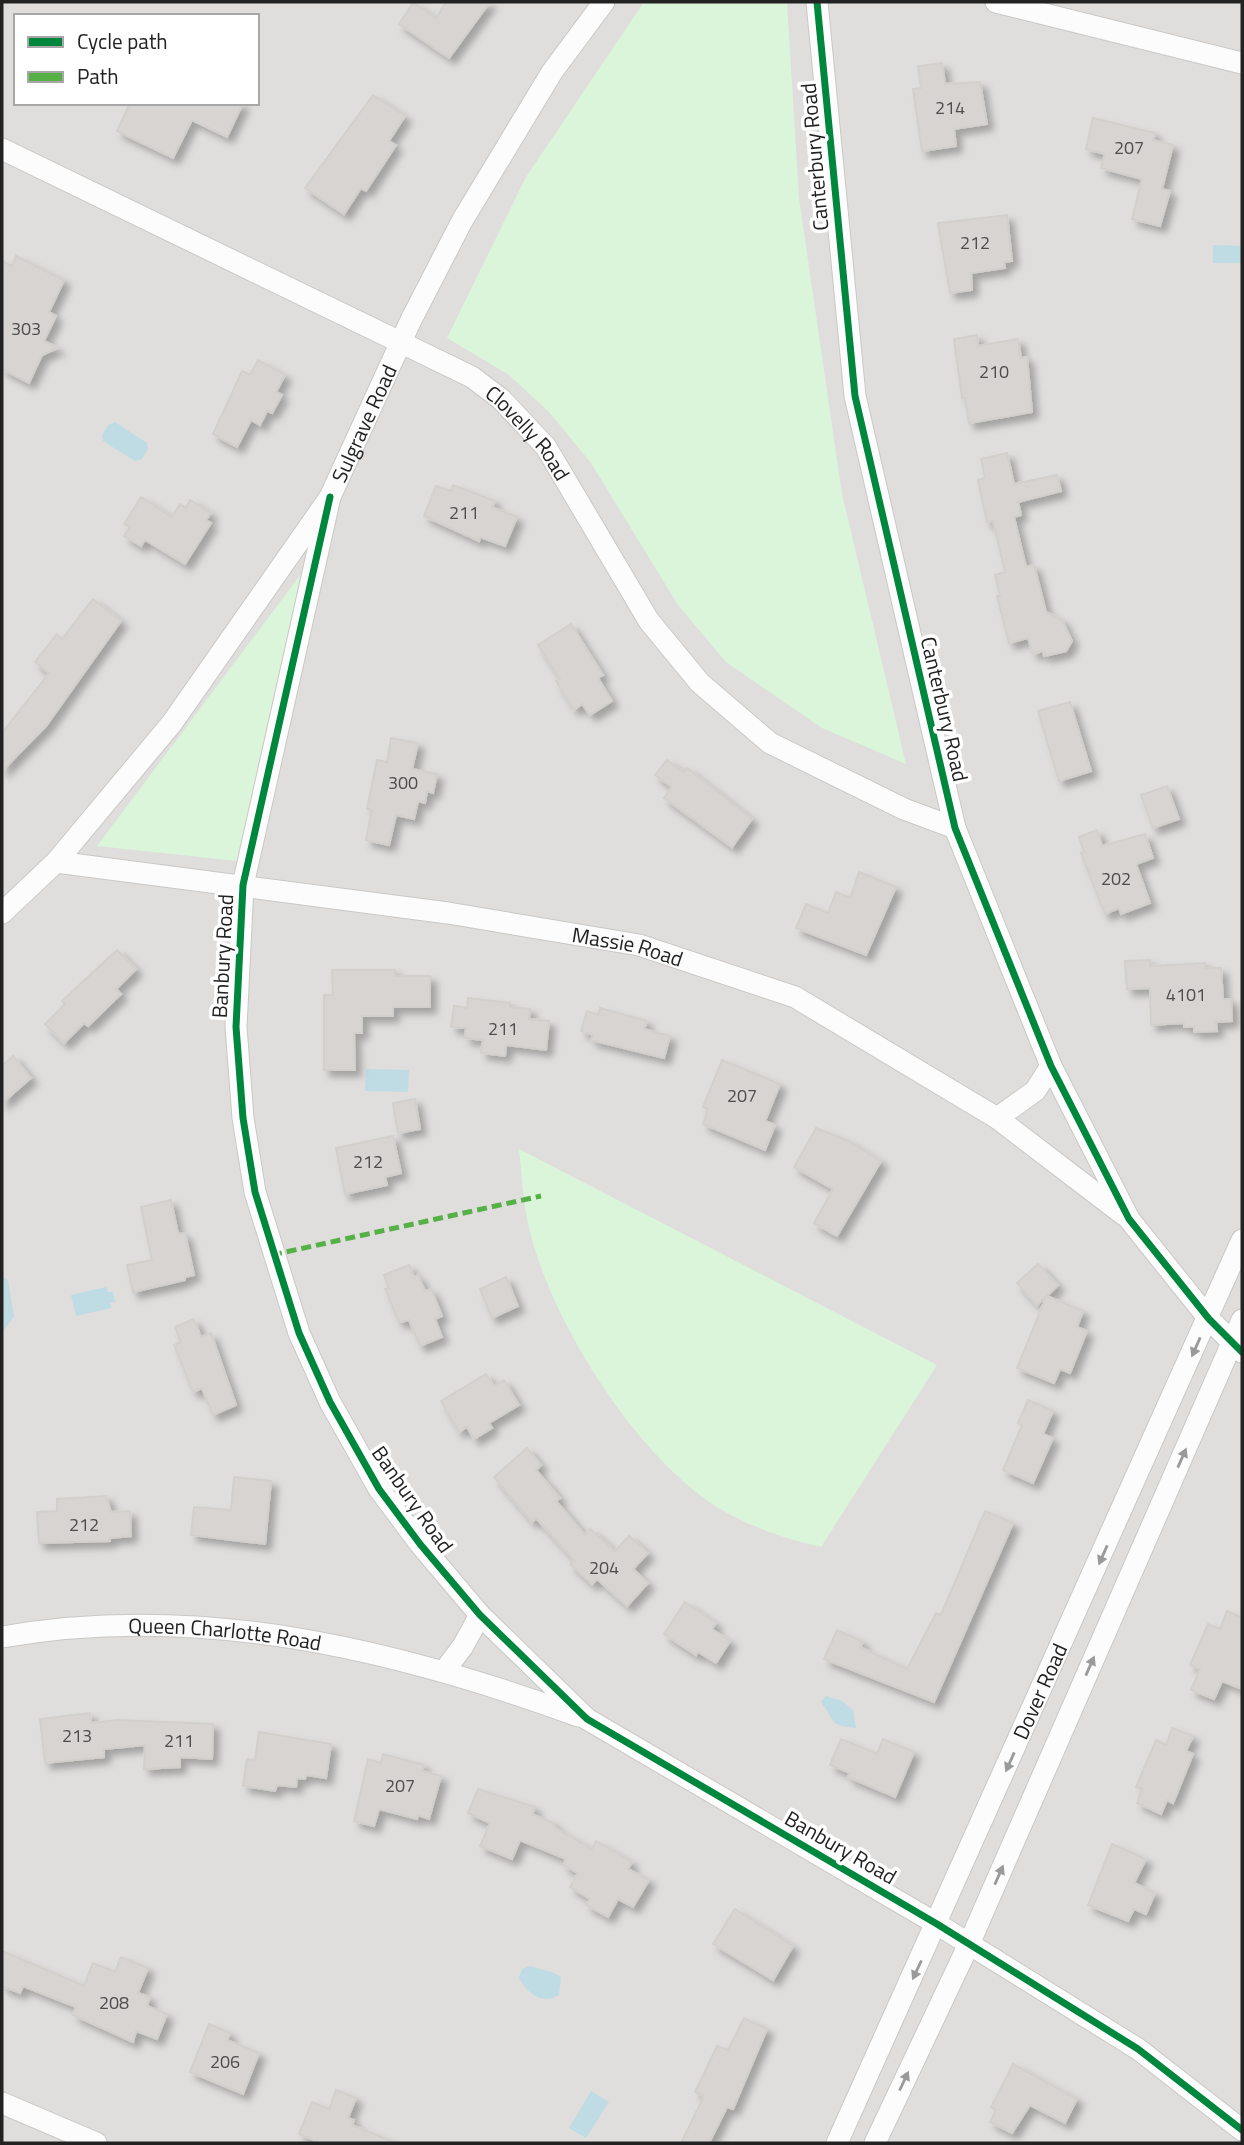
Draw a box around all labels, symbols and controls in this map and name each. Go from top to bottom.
legend [14,14,259,105]
text: Cycle path [77,25,168,57]
text: Path [77,60,119,92]
street label: Canterbury Road [792,82,836,232]
house number: 214 [935,94,965,121]
house number: 207 [1114,134,1144,161]
house number: 212 [960,229,990,256]
house number: 303 [11,315,41,342]
house number: 210 [979,358,1009,385]
street label: Sulgrave Road [323,359,405,488]
street label: Clovelly Road [479,377,578,486]
house number: 211 [449,499,479,526]
street label: Canterbury Road [913,633,977,785]
house number: 300 [388,769,418,796]
house number: 202 [1101,865,1131,892]
street label: Banbury Road [203,893,241,1019]
street label: Massie Road [570,918,687,975]
house number: 4101 [1166,981,1206,1008]
house number: 211 [488,1015,518,1042]
house number: 207 [727,1082,757,1109]
house number: 212 [353,1148,383,1175]
one-way arrow [1190,1337,1201,1358]
street label: Banbury Road [364,1439,462,1559]
one-way arrow [1176,1448,1188,1468]
house number: 212 [69,1511,99,1538]
one-way arrow [1097,1545,1109,1565]
house number: 204 [589,1554,619,1581]
street label: Queen Charlotte Road [128,1609,324,1659]
street label: Dover Road [1004,1638,1075,1745]
one-way arrow [1084,1656,1096,1676]
house number: 213 [62,1722,92,1749]
house number: 211 [164,1727,194,1754]
one-way arrow [1004,1752,1015,1773]
house number: 207 [385,1772,415,1799]
street label: Banbury Road [779,1802,903,1892]
one-way arrow [994,1864,1005,1885]
one-way arrow [911,1960,923,1980]
house number: 208 [99,1989,129,2016]
house number: 206 [210,2048,240,2075]
one-way arrow [898,2071,910,2091]

